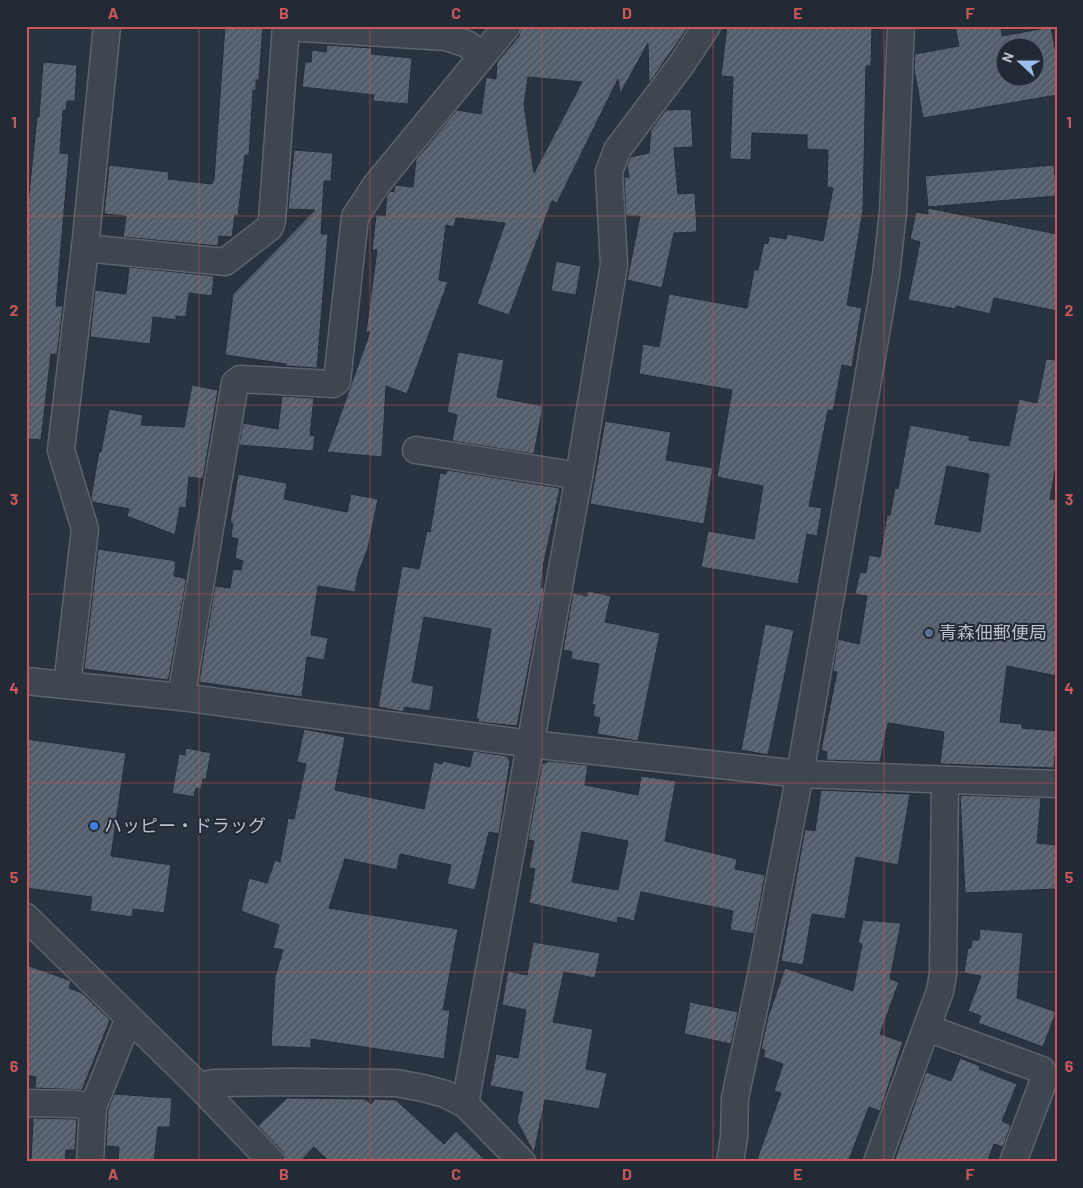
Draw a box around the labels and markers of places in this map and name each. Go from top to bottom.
place label: 青森佃郵便局 [939,621,1047,643]
marker: 青森佃郵便局 [923,627,935,639]
place label: ハッピー・ドラッグ [104,814,266,836]
marker: ハッピー・ドラッグ [88,820,100,832]

